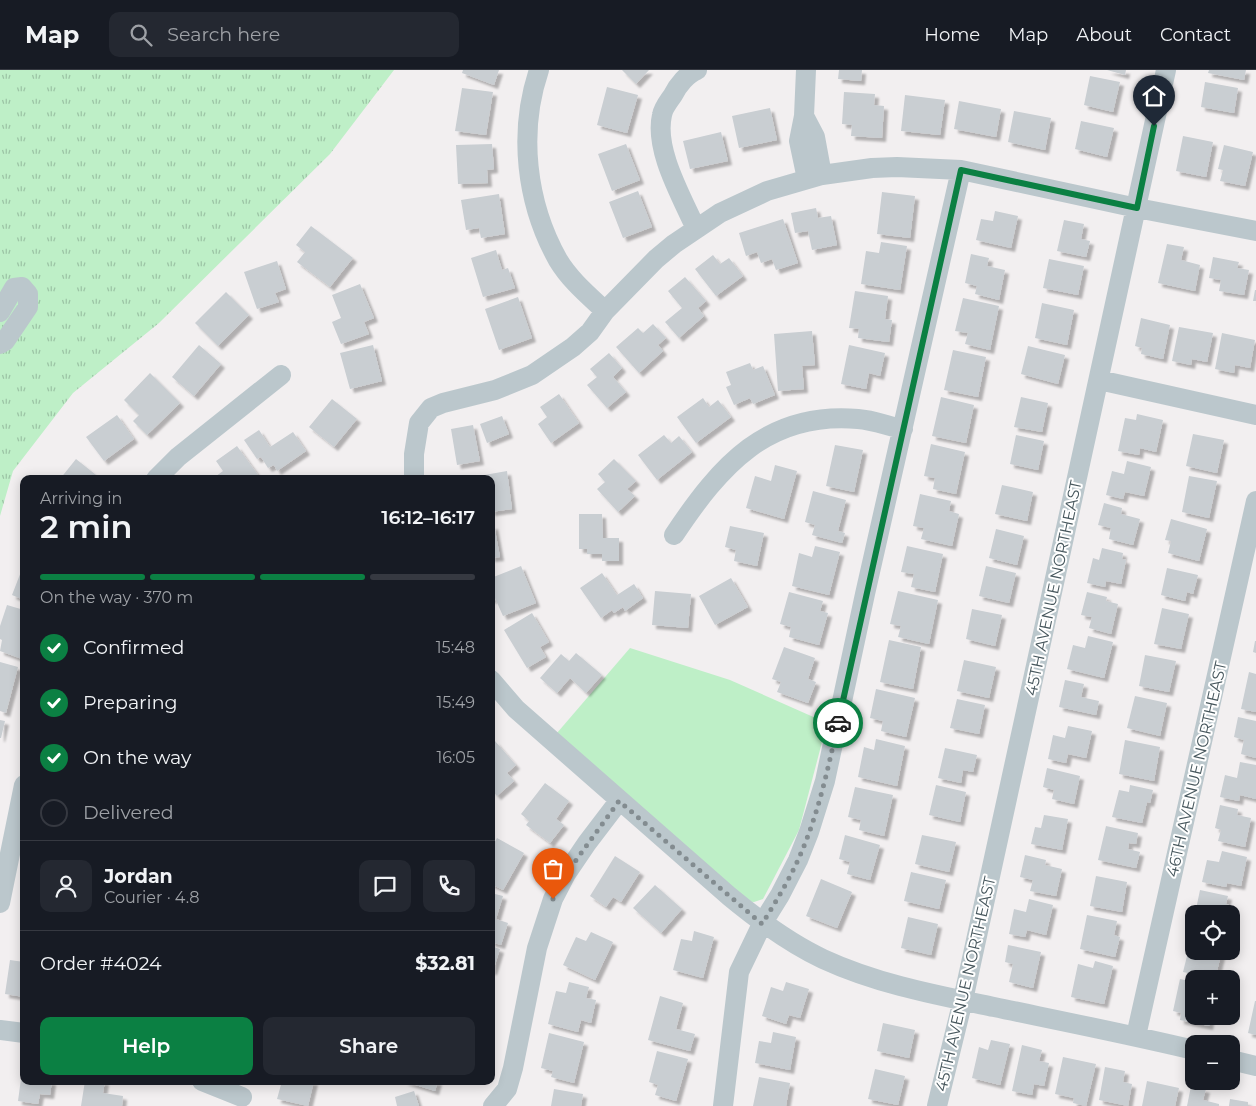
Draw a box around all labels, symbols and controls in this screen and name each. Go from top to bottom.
search box [109,12,459,57]
text: Map [25,20,79,49]
icon: search [127,21,155,49]
text: Search here [167,23,280,46]
text: Home [924,24,980,46]
text: Map [1008,24,1048,46]
text: About [1076,24,1132,46]
text: Contact [1160,24,1231,46]
pin [1133,75,1175,126]
icon: home [1140,82,1168,110]
street label: 45TH AVENUE NORTHEAST [1021,478,1086,698]
text: Arriving in [40,489,122,508]
text: 16:12–16:17 [381,506,475,529]
text: 2 min [40,507,132,546]
text: On the way · 370 m [40,588,193,607]
icon: check [40,634,68,662]
text: Confirmed [83,636,184,659]
text: 15:48 [436,638,475,657]
street label: 46TH AVENUE NORTHEAST [1162,659,1231,879]
icon: check [40,689,68,717]
text: Preparing [83,691,178,714]
text: 15:49 [437,693,475,712]
courier [813,698,863,748]
icon: car [824,709,852,737]
icon: check [40,744,68,772]
text: On the way [83,746,191,769]
text: 16:05 [436,748,475,767]
text: Delivered [83,801,174,824]
pin [532,848,574,899]
icon: bag [539,855,567,883]
button: person [40,860,92,912]
button: chat [359,860,411,912]
button: phone [423,860,475,912]
text: Jordan [104,865,173,888]
street label: 45TH AVENUE NORTHEAST [931,874,1000,1093]
text: Courier · 4.8 [104,888,200,907]
map controls [1185,905,1240,1090]
button: locate [1185,905,1240,960]
text: Order #4024 [40,952,162,975]
text: $32.81 [415,952,475,975]
button: + [1185,970,1240,1025]
button: Help [40,1017,253,1075]
button: Share [263,1017,475,1075]
button: − [1185,1035,1240,1090]

